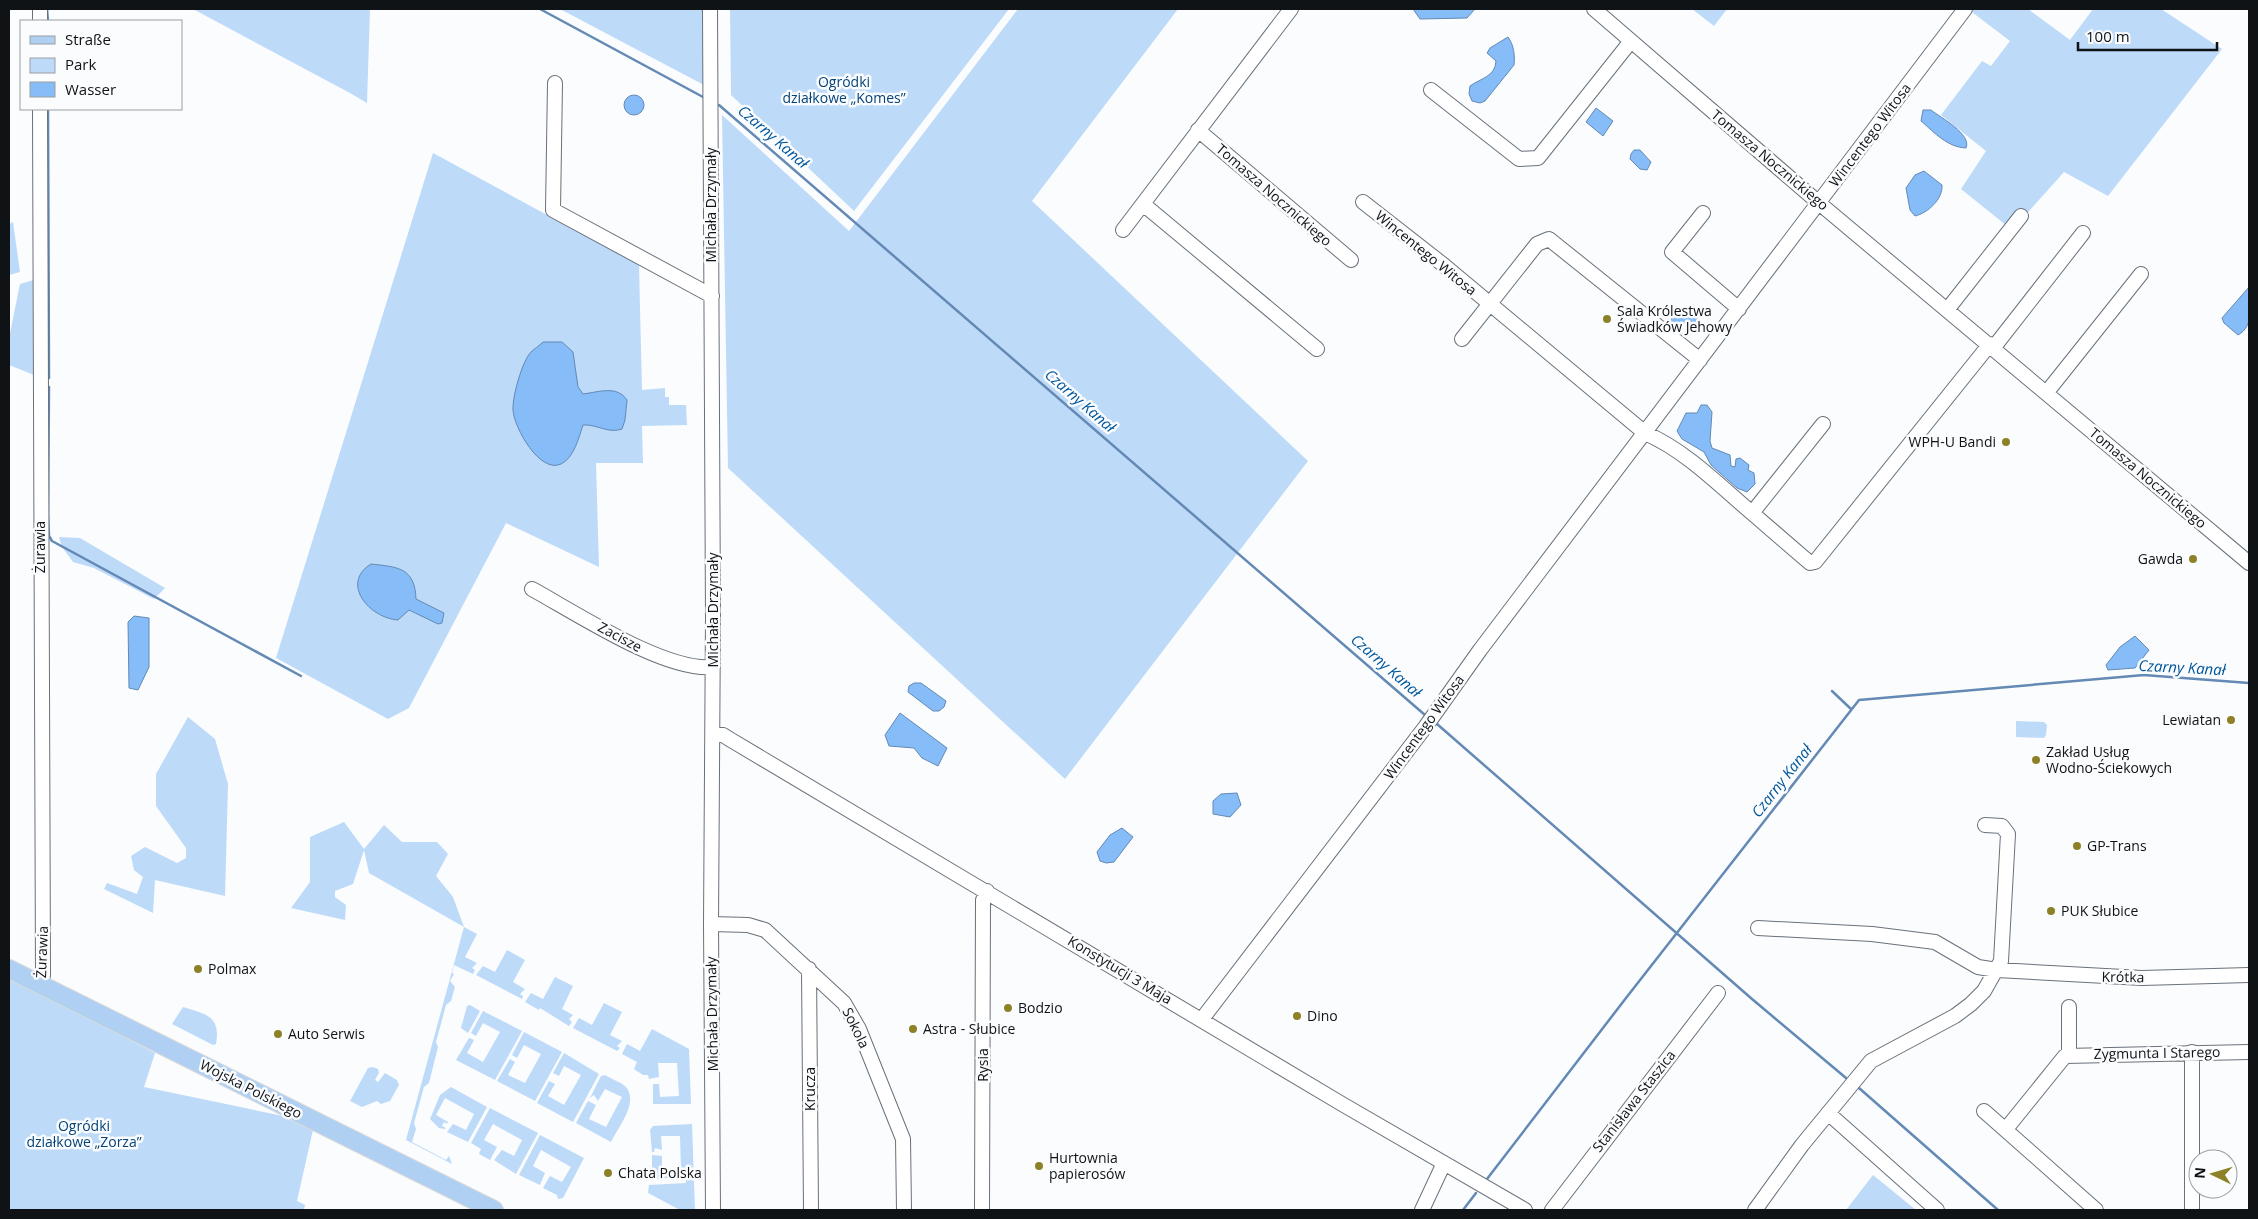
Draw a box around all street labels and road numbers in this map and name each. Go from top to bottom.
street label: Wincentego Witosa [1824,79,1915,190]
street label: Tomasza Nocznickiego [1708,105,1833,214]
street label: Tomasza Nocznickiego [1212,139,1336,250]
street label: Michała Drzymały [701,147,720,262]
street label: Wincentego Witosa [1372,206,1481,299]
street label: Tomasza Nocznickiego [2086,423,2211,532]
street label: Żurawia [30,521,49,573]
street label: Michała Drzymały [703,552,722,667]
street label: Zacisze [595,617,646,656]
street label: Wincentego Witosa [1379,671,1468,783]
street label: Żurawia [31,926,52,978]
street label: Konstytucji 3 Maja [1065,931,1176,1008]
street label: Michała Drzymały [701,955,722,1072]
street label: Krótka [2101,967,2145,986]
street label: Sokola [838,1004,874,1051]
street label: Zygmunta I Starego [2093,1042,2221,1063]
street label: Stanisława Staszica [1588,1046,1679,1156]
street label: Rysia [973,1048,992,1082]
street label: Wojska Polskiego [197,1055,306,1122]
street label: Krucza [800,1067,819,1111]

